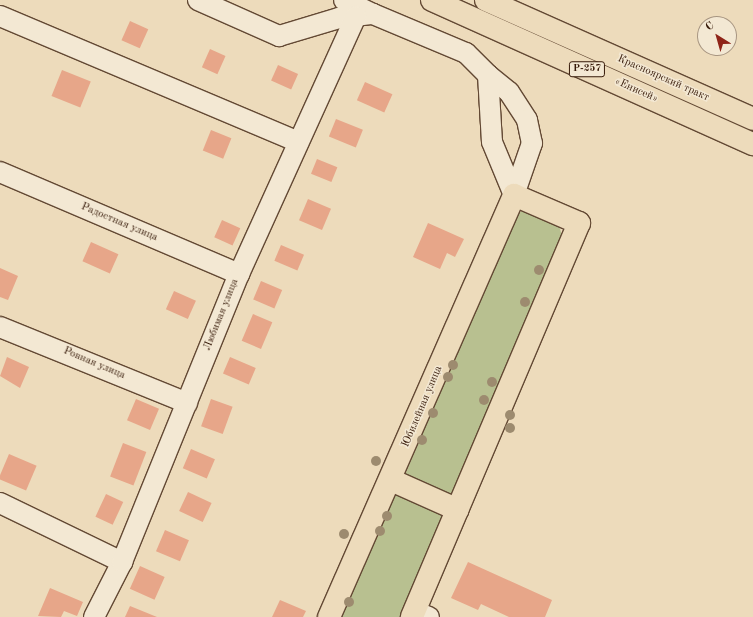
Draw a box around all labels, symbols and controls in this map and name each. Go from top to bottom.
north arrow [697,16,737,56]
text: С [704,20,716,33]
street label: Красноярский тракт [615,53,711,105]
road number: Р-257 [568,61,606,77]
street label: «Енисей» [612,76,660,106]
street label: Радостная улица [79,201,159,245]
street label: Любимая улица [202,277,242,353]
street label: Ровная улица [61,345,127,383]
street label: Юбилейная улица [400,364,446,450]

